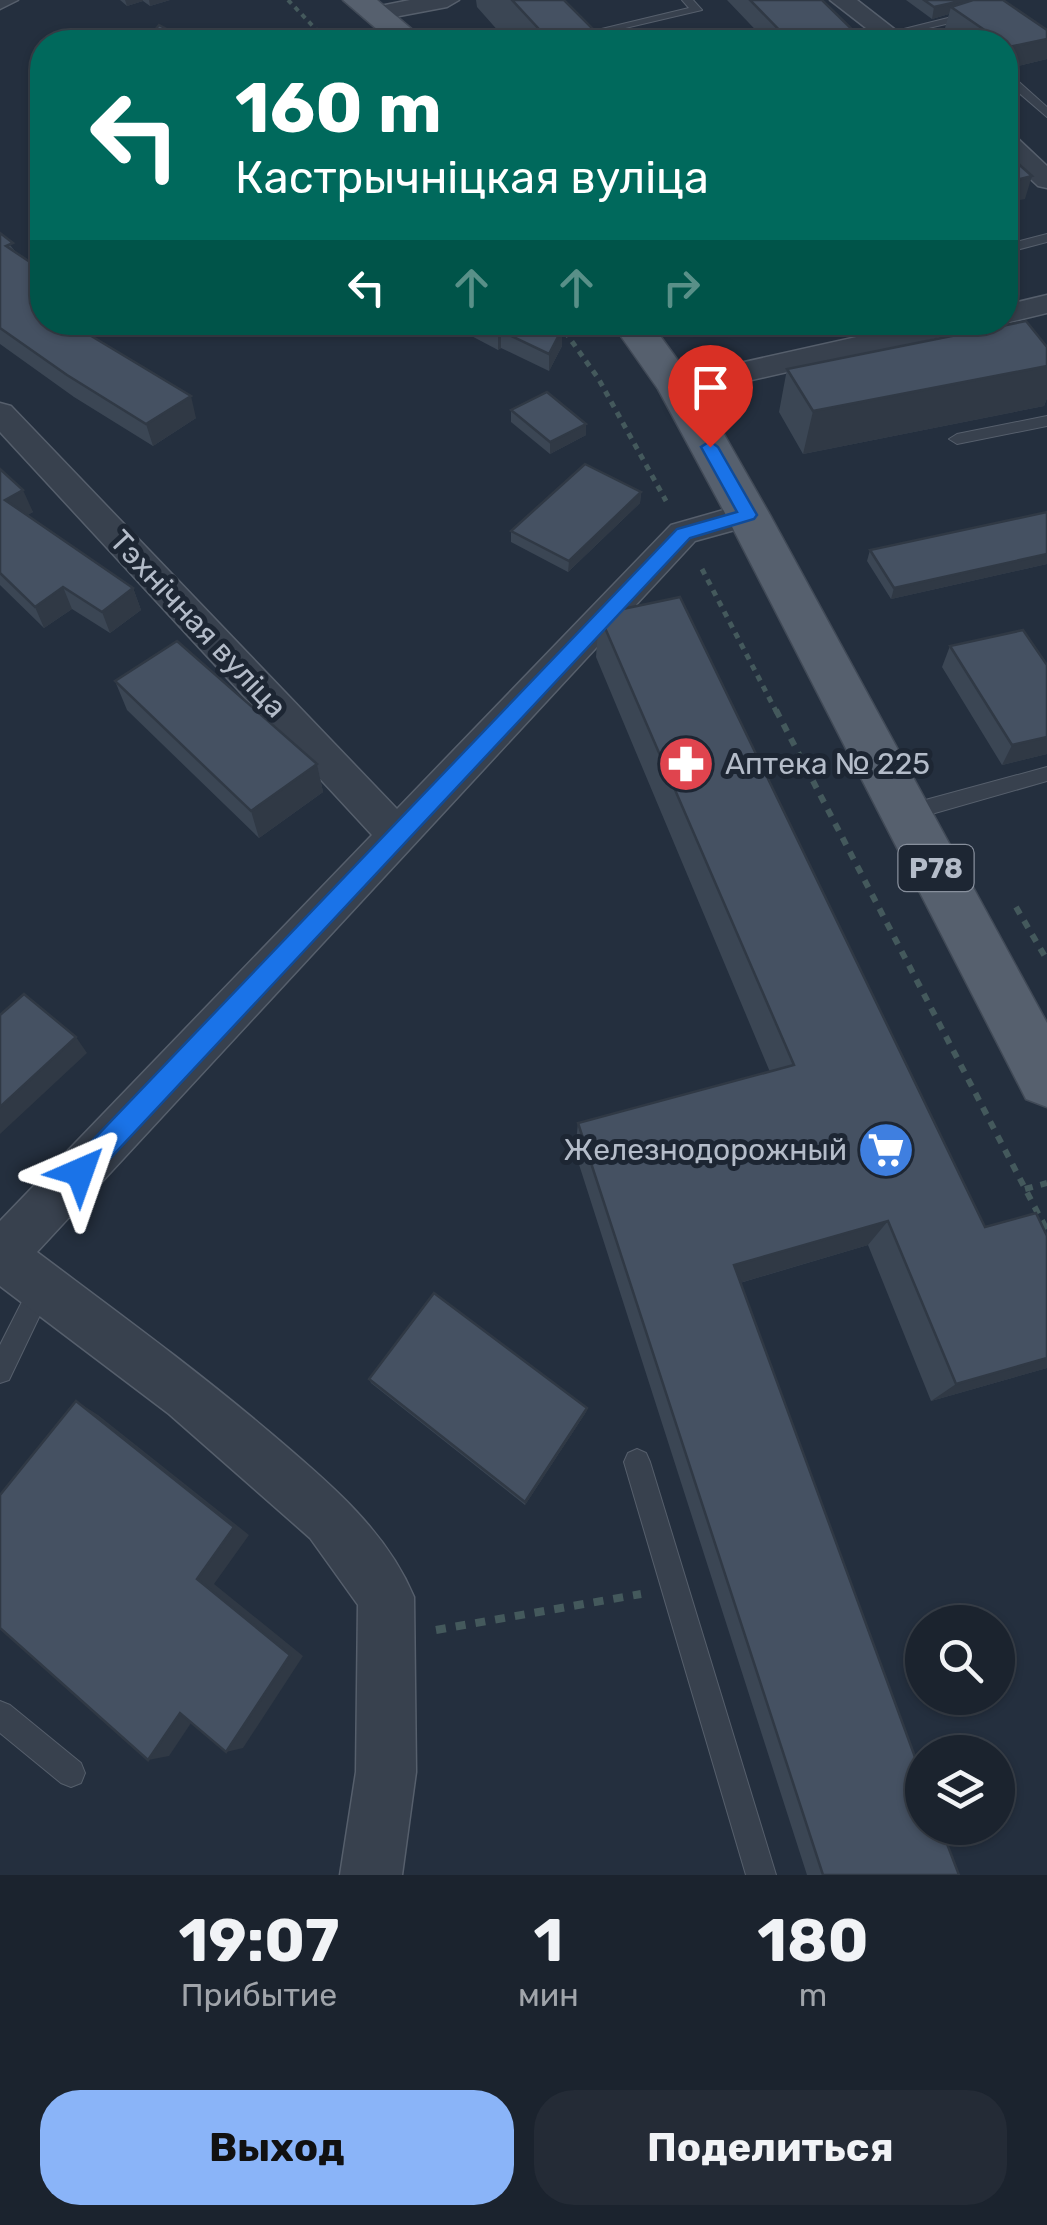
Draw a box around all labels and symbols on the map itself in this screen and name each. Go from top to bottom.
pin [668,345,753,448]
street label: Тэхнічная вуліца [102,523,294,725]
pharmacy icon: Аптека № 225 [656,734,716,794]
place label: Аптека № 225 [725,746,930,782]
road number: Р78 [898,845,974,891]
position arrow [28,1120,132,1224]
supermarket icon: Железнодорожный [856,1120,916,1180]
place label: Железнодорожный [563,1132,847,1168]

